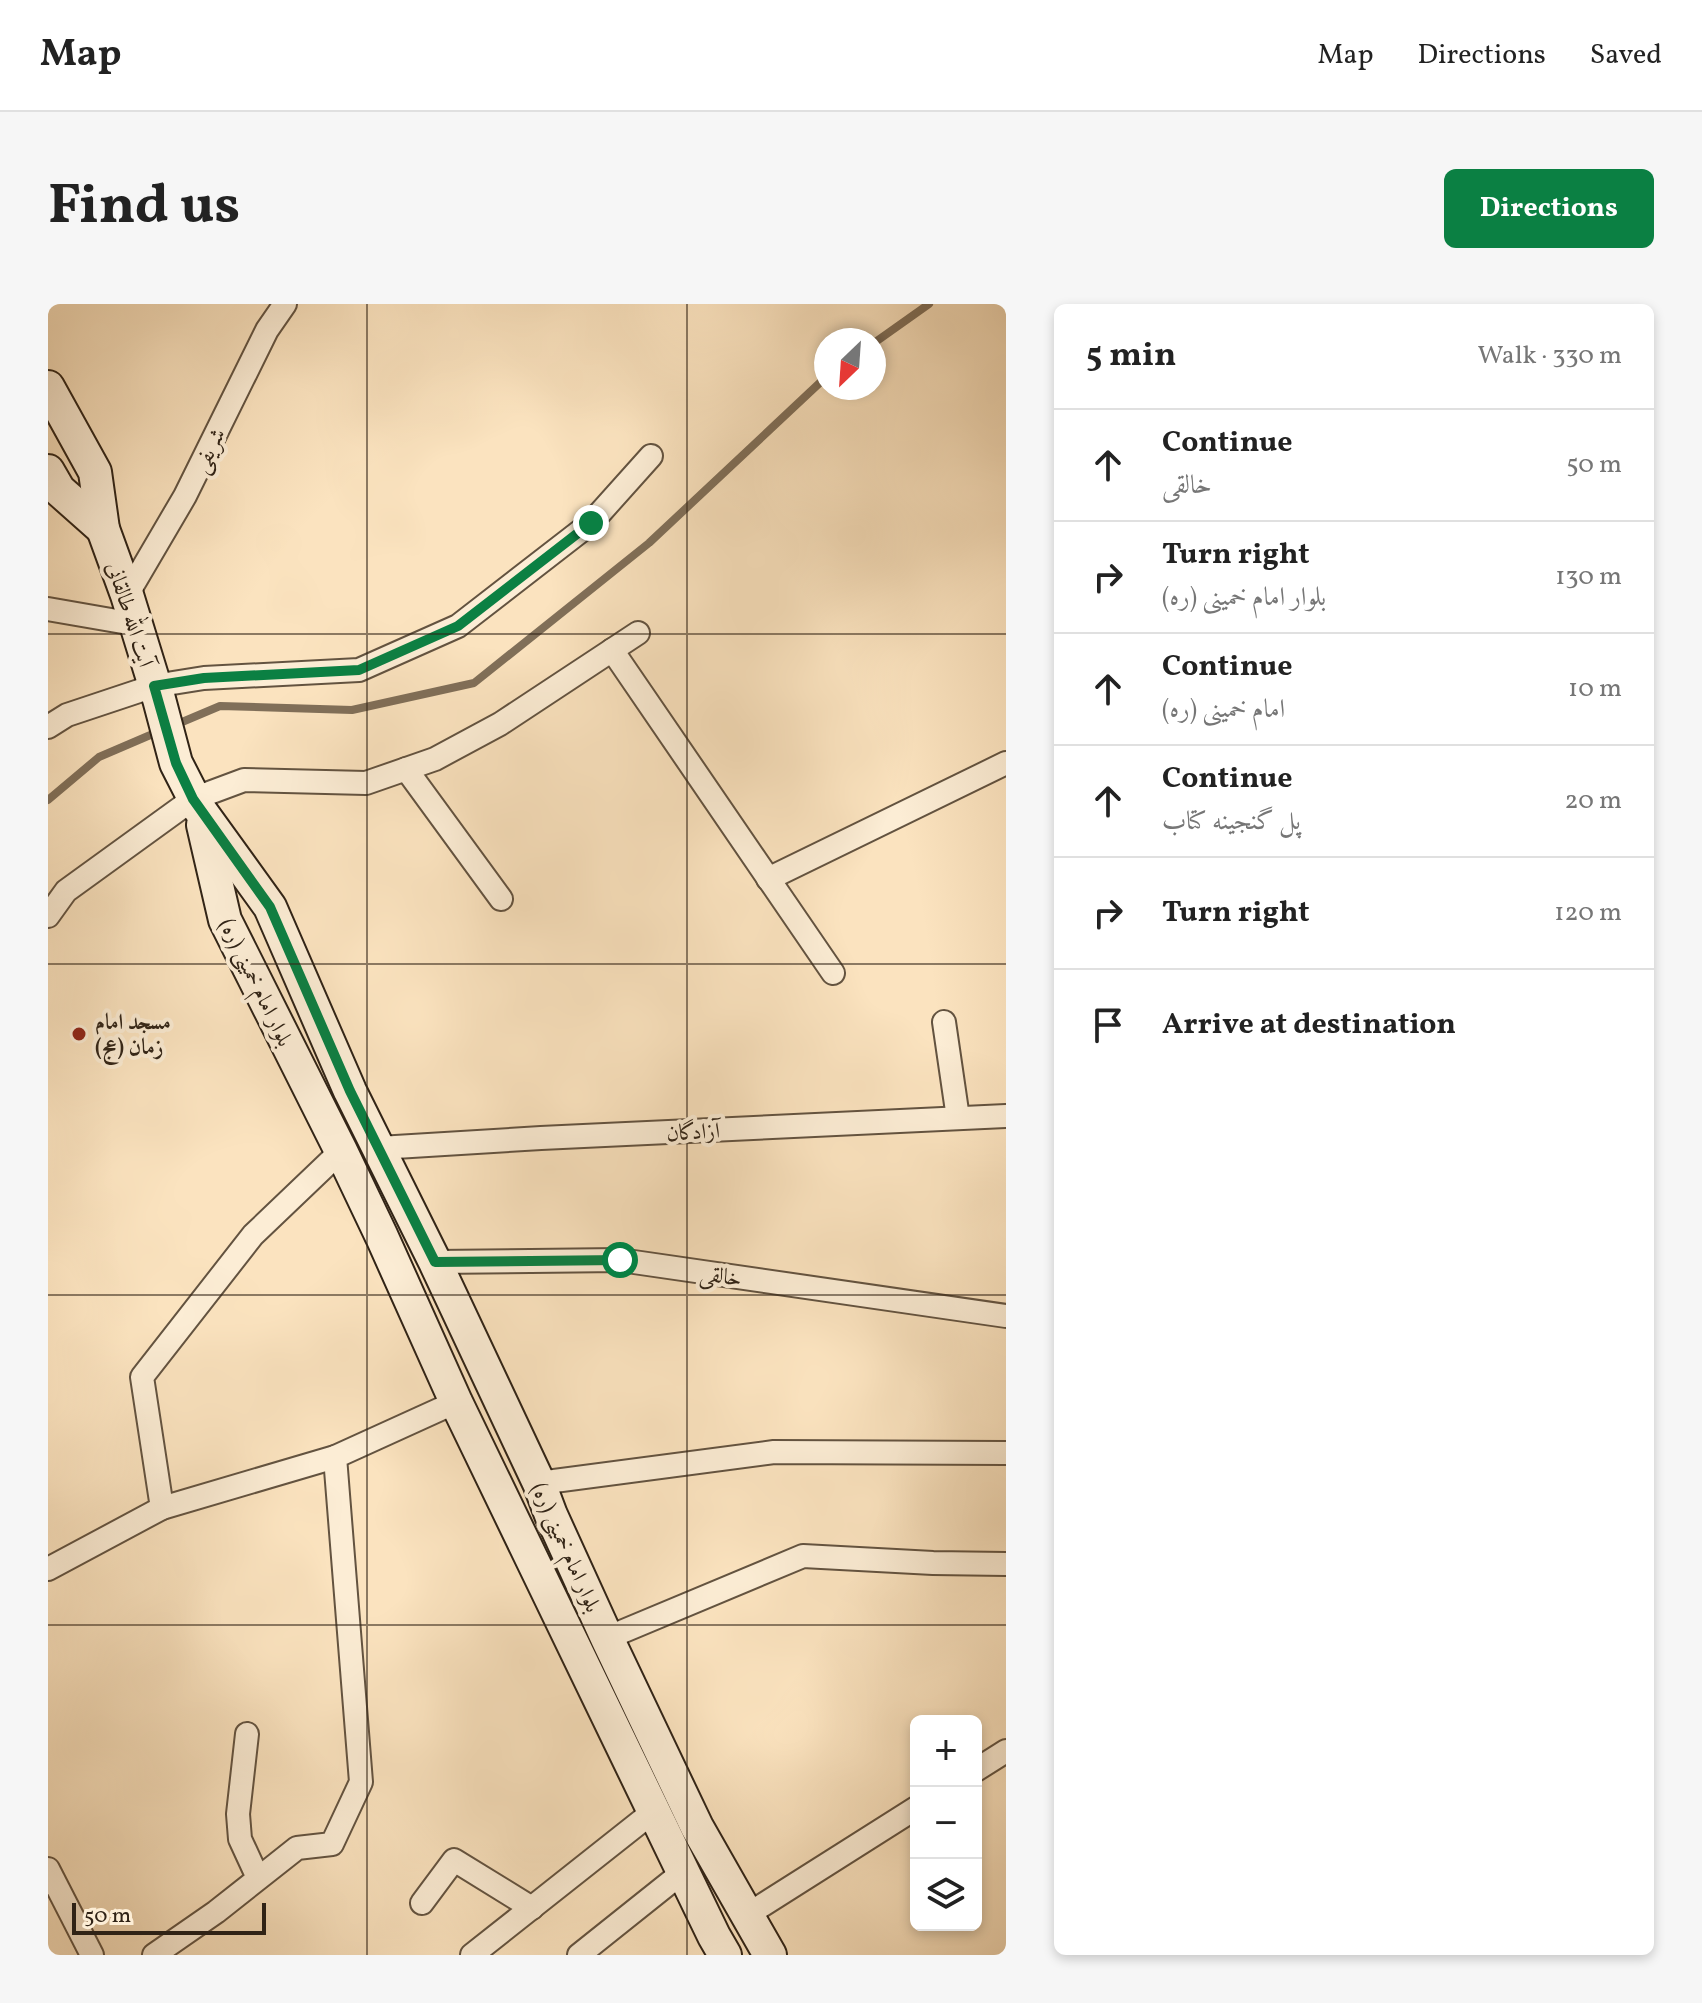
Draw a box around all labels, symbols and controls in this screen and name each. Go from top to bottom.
text: Map [40,29,121,82]
text: Map [1318,36,1374,75]
text: Directions [1418,36,1546,75]
text: Saved [1590,36,1662,75]
text: Find us [48,169,240,247]
button: Directions [1444,169,1654,248]
north arrow [814,328,886,400]
text: 5 min [1086,333,1176,380]
text: Walk · 330 m [1478,338,1622,374]
text: Continue [1162,422,1293,464]
street label: شریفی [186,423,234,479]
icon: ahead [1086,443,1130,487]
text: 50 m [1566,447,1622,483]
text: خالقی [1162,468,1212,504]
route end [573,505,609,541]
text: Turn right [1162,534,1310,576]
icon: right [1086,555,1130,599]
street label: آیت الله طالقانی [97,557,165,673]
text: 130 m [1555,559,1622,595]
text: بلوار امام خمینی (ره) [1162,580,1326,616]
text: Continue [1162,646,1293,688]
icon: ahead [1086,667,1130,711]
text: 10 m [1568,671,1622,707]
text: امام خمینی (ره) [1162,692,1285,728]
text: Continue [1162,758,1293,800]
icon: ahead [1086,779,1130,823]
text: 20 m [1564,783,1622,819]
text: پل گنجینه کتاب [1162,804,1301,840]
icon: right [1086,891,1130,935]
text: Turn right [1162,892,1310,934]
text: 120 m [1554,895,1622,931]
street label: بلوار امام خمینی (ره) [209,914,299,1053]
icon: arrive [1086,1003,1130,1047]
text: Arrive at destination [1162,1004,1456,1046]
place label: مسجد امام زمان (عج) [95,1008,171,1065]
marker: مسجد امام زمان (عج) [70,1025,88,1043]
street label: آزادگان [666,1117,723,1150]
route start [602,1242,638,1278]
street label: خالقی [698,1259,744,1296]
street label: بلوار امام خمینی (ره) [520,1478,607,1619]
map controls [910,1715,982,1931]
button: + [910,1715,982,1787]
button: − [910,1787,982,1859]
button: layers [910,1859,982,1931]
scale bar [72,1899,266,1935]
text: 50 m [84,1901,131,1932]

